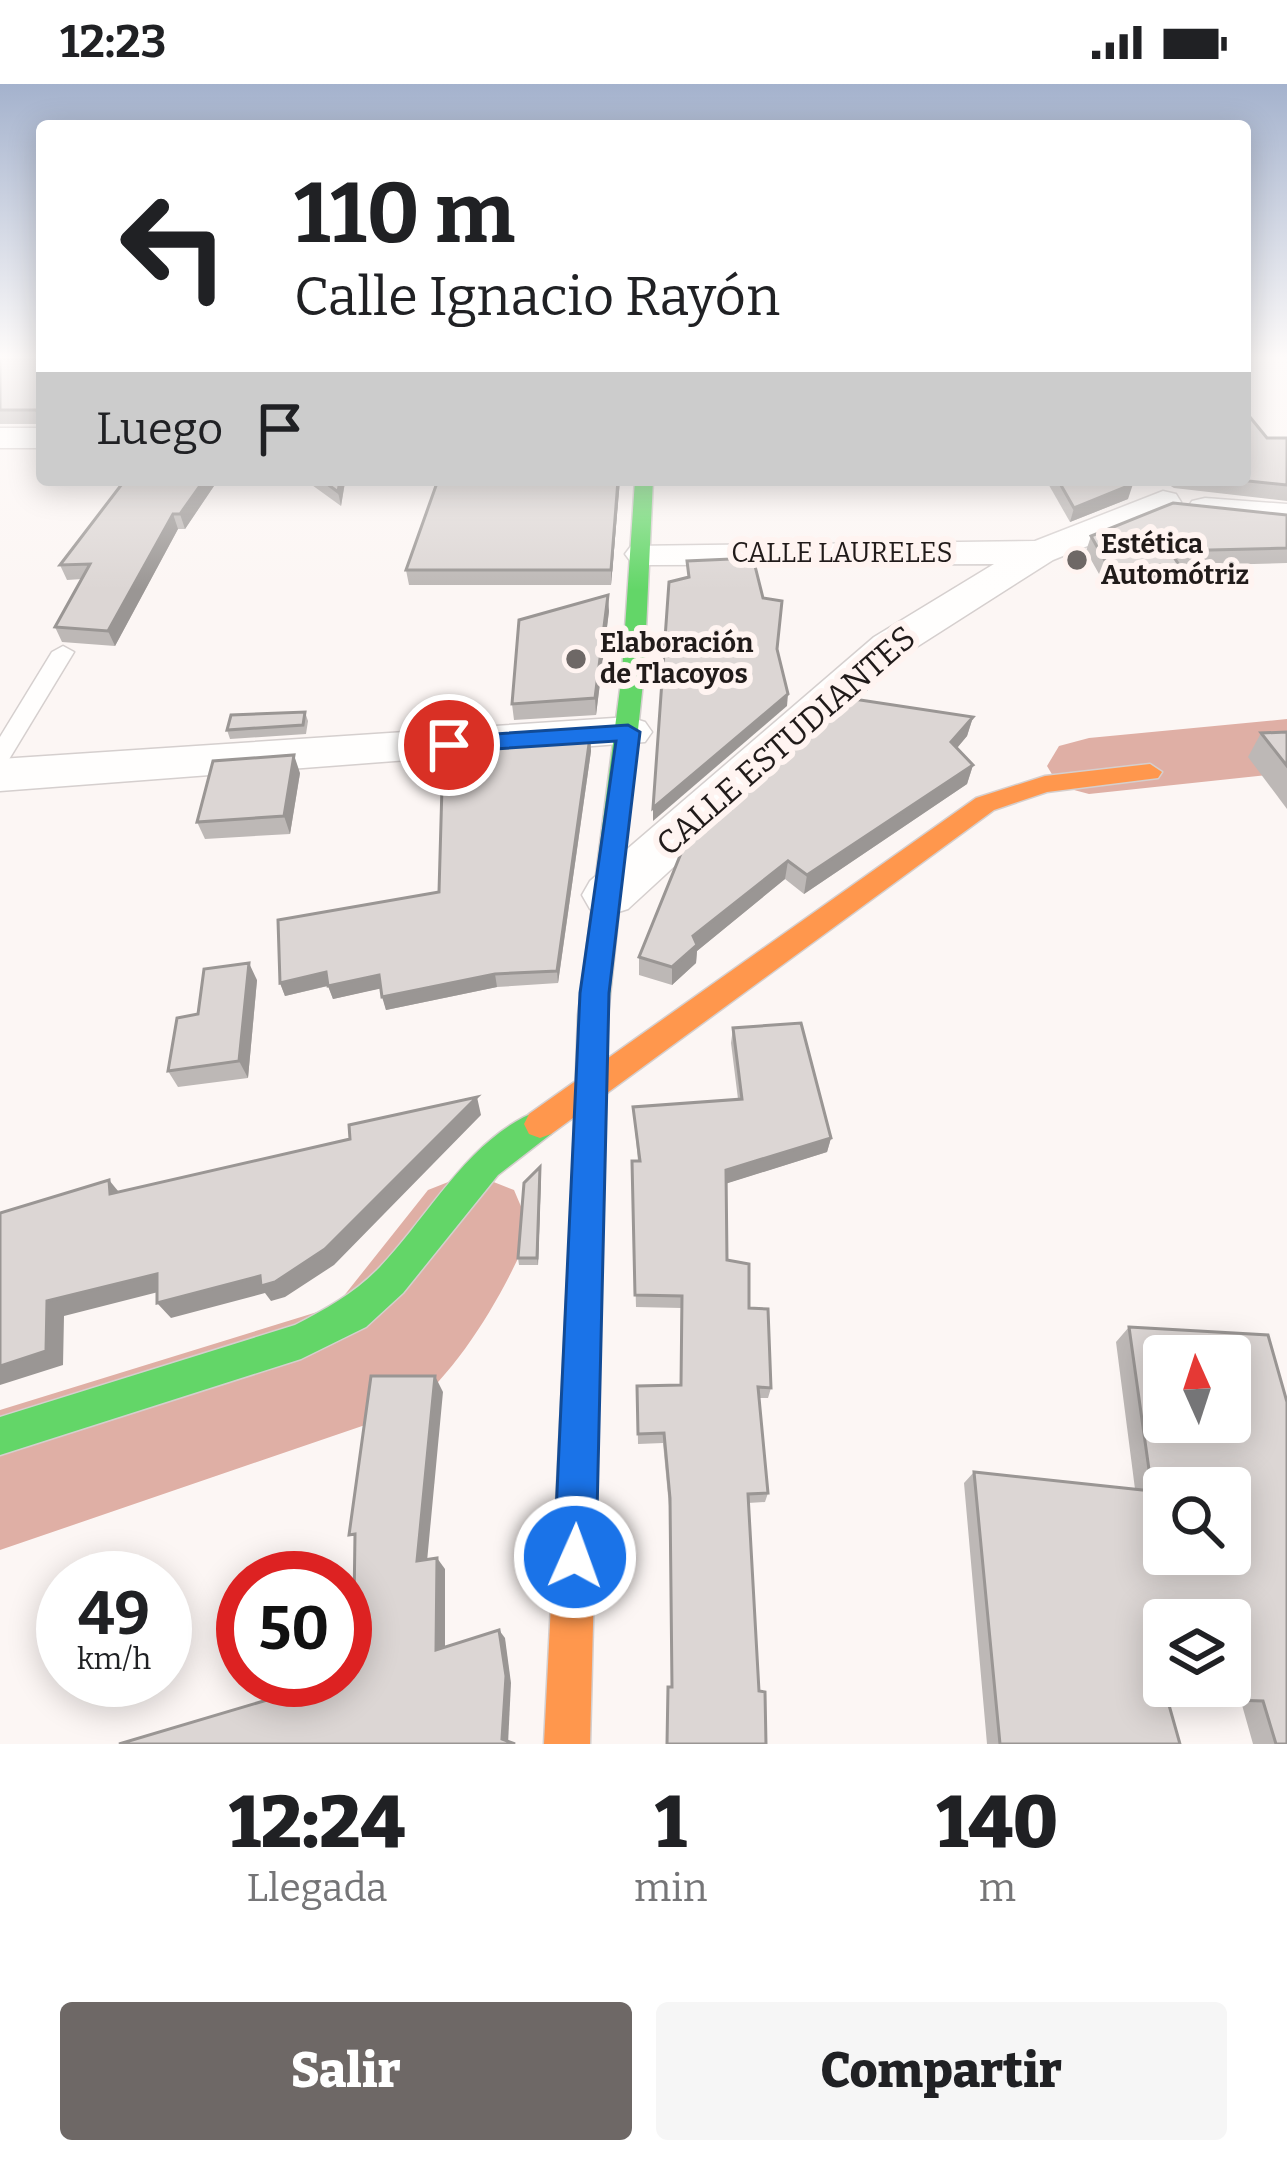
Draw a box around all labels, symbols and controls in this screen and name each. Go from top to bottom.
text: 12:23 [60,15,167,69]
text: 110 m [294,163,515,264]
icon: left [96,168,252,324]
text: Calle Ignacio Rayón [294,265,780,329]
icon: arrive [247,396,313,462]
text: Luego [96,402,223,456]
place label: Estética Automótriz [1101,528,1249,591]
street label: CALLE LAURELES [731,537,953,569]
marker: Estética Automótriz [1064,547,1090,573]
street label: CALLE ESTUDIANTES [648,618,924,864]
place label: Elaboración de Tlacoyos [600,627,754,690]
marker: Elaboración de Tlacoyos [563,646,589,672]
pin [398,694,500,796]
icon: arrive [416,712,482,778]
north arrow [1143,1335,1251,1443]
map controls [1143,1335,1251,1707]
button: search [1143,1467,1251,1575]
position arrow [512,1494,638,1620]
speed limit sign: 50 [216,1551,372,1707]
text: 49 [78,1578,150,1650]
button: layers [1143,1599,1251,1707]
text: km/h [77,1641,151,1677]
text: 12:24 [229,1780,405,1866]
text: 1 [655,1780,687,1866]
text: 140 [936,1780,1058,1866]
text: Llegada [247,1865,387,1911]
text: min [634,1865,707,1911]
text: m [979,1865,1016,1911]
button: Salir [60,2002,632,2140]
button: Compartir [656,2002,1227,2140]

